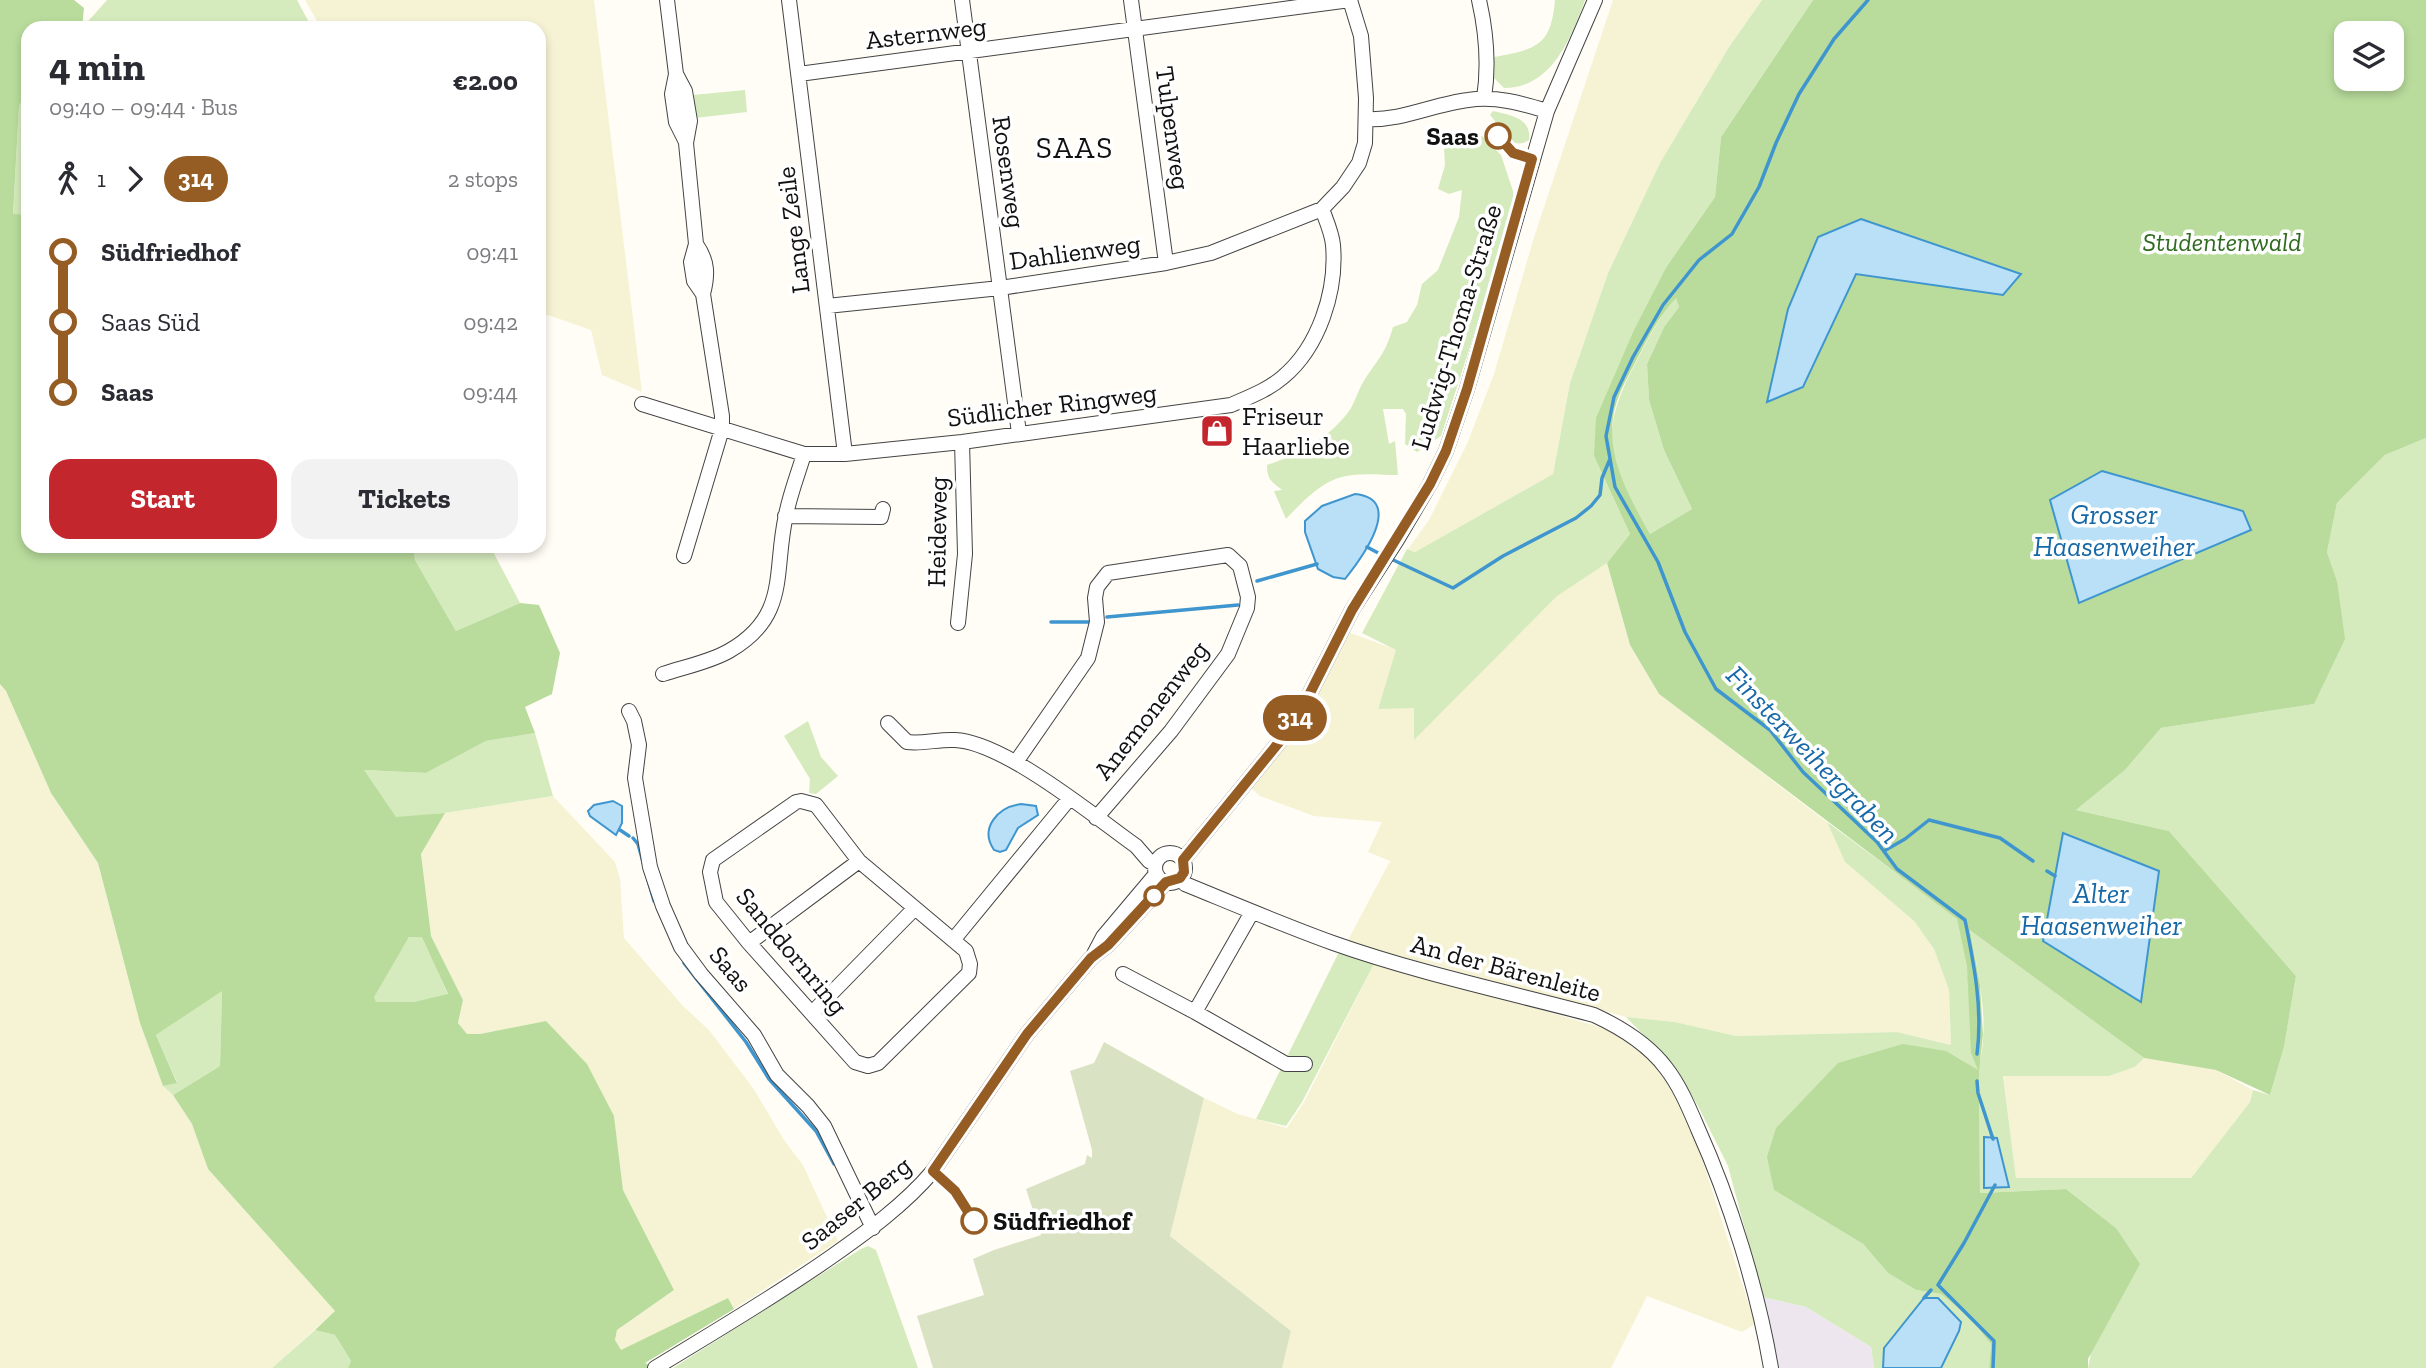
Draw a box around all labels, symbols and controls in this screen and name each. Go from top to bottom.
street label: Asternweg [864,10,988,56]
map controls [2334,21,2404,91]
button: layers [2334,21,2404,91]
text: 4 min [49,44,145,90]
street label: Tulpenweg [1148,64,1198,192]
text: €2.00 [453,65,518,97]
text: 09:40 – 09:44 · Bus [49,93,238,121]
street label: Rosenweg [985,114,1033,230]
place label: Saas [1426,120,1479,152]
marker: Saas [1485,123,1511,149]
district label: SAAS [1036,130,1114,166]
icon: walk [49,160,87,198]
icon: forward [116,160,154,198]
text: 314 [178,164,214,193]
text: 1 [97,165,106,193]
text: 2 stops [448,165,518,193]
street label: Lange Zeile [769,165,817,295]
street label: Ludwig-Thoma-Straße [1403,201,1509,453]
park label: Studentenwald [2143,226,2301,258]
street label: Dahlienweg [1007,227,1143,277]
text: Südfriedhof [101,236,239,268]
text: 09:41 [466,238,518,266]
text: Saas Süd [101,306,200,338]
text: 09:42 [463,308,518,336]
text: Saas [101,376,154,408]
street label: Südlicher Ringweg [945,376,1159,434]
text: 09:44 [463,378,518,406]
place label: Friseur Haarliebe [1242,400,1350,462]
shop icon: Friseur Haarliebe [1198,412,1236,450]
button: Start [49,459,277,539]
button: Tickets [291,459,518,539]
street label: Heideweg [920,476,954,588]
water label: Grosser Haasenweiher [2033,498,2195,563]
street label: Anemonenweg [1087,634,1215,786]
water label: Finsterweihergraben [1719,659,1906,850]
line badge: 314 [1255,695,1335,741]
text: 314 [1277,703,1313,732]
water label: Alter Haasenweiher [2020,877,2182,942]
street label: Sanddornring [729,881,855,1021]
unlabelled marker [1144,886,1164,906]
street label: An der Bärenleite [1408,927,1604,1009]
street label: Saas [703,939,759,999]
street label: Saaser Berg [795,1149,917,1257]
place label: Südfriedhof [993,1205,1134,1237]
marker: Südfriedhof [961,1208,987,1234]

